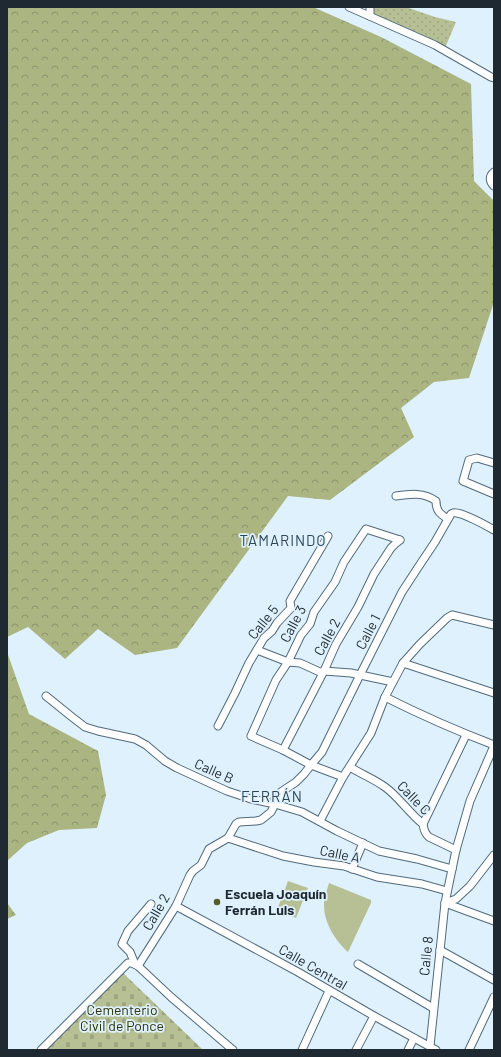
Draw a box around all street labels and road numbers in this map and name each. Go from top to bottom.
street label: Calle 5 [244,601,282,642]
street label: Calle 3 [276,602,309,645]
street label: Calle 1 [352,611,384,652]
street label: Calle 2 [310,615,343,658]
street label: Calle B [192,754,236,787]
street label: Calle C [394,777,435,818]
street label: Calle A [318,841,362,866]
street label: Calle 2 [138,890,173,933]
street label: Calle 8 [415,935,436,977]
street label: Calle Central [276,940,351,993]

